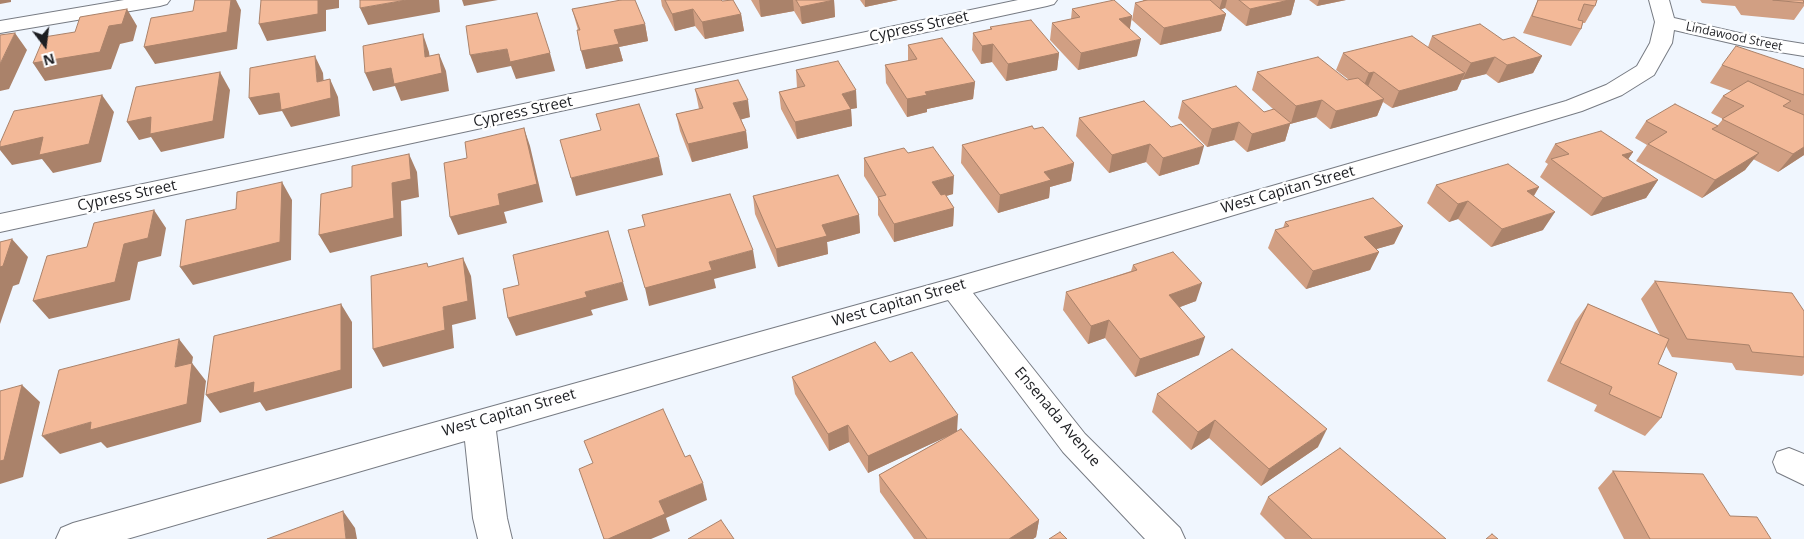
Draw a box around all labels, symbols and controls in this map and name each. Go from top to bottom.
street label: Cypress Street [868,8,970,46]
north arrow [20,20,70,70]
street label: Lindawood Street [1684,20,1784,54]
text: N [41,49,57,71]
street label: Cypress Street [472,93,574,131]
street label: West Capitan Street [1219,162,1357,218]
street label: Cypress Street [76,177,178,215]
street label: West Capitan Street [830,275,968,331]
street label: Ensenada Avenue [1010,364,1104,470]
street label: West Capitan Street [440,385,578,441]

